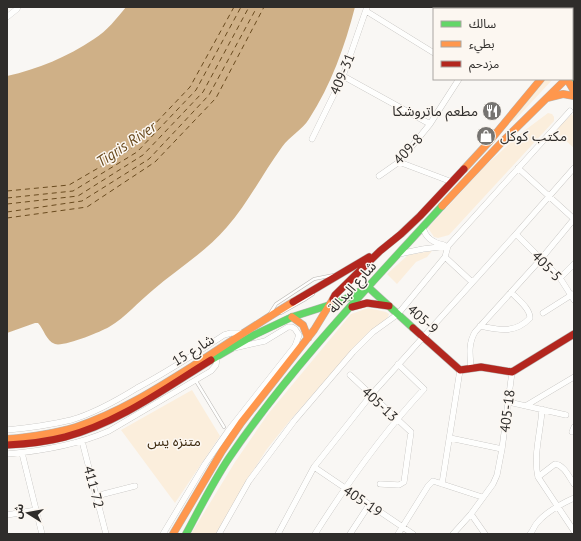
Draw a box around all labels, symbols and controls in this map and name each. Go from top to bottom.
legend [433,8,573,80]
text: سالك [469,16,496,31]
text: بطيء [469,36,495,54]
street label: 409-31 [325,51,359,97]
text: مزدحم [469,56,499,73]
restaurant icon: مطعم ماتروشكا [481,100,503,122]
place label: مطعم ماتروشكا [392,102,478,122]
water label: Tigris River [92,116,160,171]
shop icon: مكتب كوكل [475,125,497,147]
place label: مكتب كوكل [500,127,567,145]
street label: 409-8 [389,130,427,168]
street label: 405-5 [528,247,566,285]
street label: شارع البدالة [324,257,382,318]
street label: 405-9 [404,300,442,338]
street label: شارع 15 [169,330,218,372]
street label: 405-13 [358,383,402,425]
street label: 405-18 [495,388,519,434]
park label: متنزه يس [147,432,201,450]
street label: 411-72 [80,464,108,510]
street label: 405-19 [340,481,386,521]
north arrow [8,493,48,533]
text: ش [10,502,26,520]

